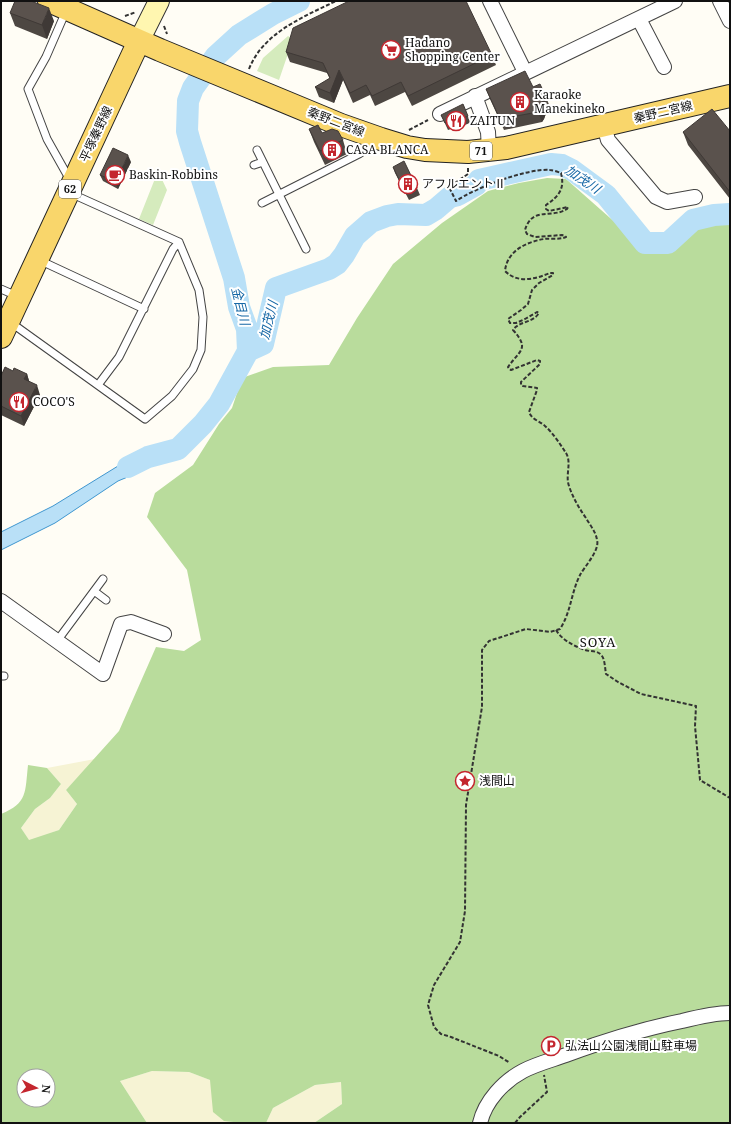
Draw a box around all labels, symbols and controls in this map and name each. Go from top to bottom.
place label: Hadano Shopping Center [405,34,500,65]
supermarket icon: Hadano Shopping Center [380,39,402,61]
place label: Karaoke Manekineko [534,86,605,117]
building icon: Karaoke Manekineko [509,91,531,113]
street label: 秦野二宮線 [632,96,694,127]
street label: 平塚秦野線 [75,103,116,165]
street label: 秦野二宮線 [305,103,367,140]
restaurant icon: ZAITUN [445,110,467,132]
place label: ZAITUN [470,112,515,129]
building icon: CASA BLANCA [321,139,343,161]
place label: CASA BLANCA [346,141,429,158]
road number: 71 [470,142,492,160]
water label: 加茂川 [562,161,606,198]
cafe icon: Baskin-Robbins [104,164,126,186]
place label: Baskin-Robbins [129,166,218,183]
building icon: アフルエントⅡ [397,173,419,195]
place label: アフルエントⅡ [422,175,506,192]
road number: 62 [59,180,81,198]
water label: 金目川 [228,285,255,329]
water label: 加茂川 [255,297,282,341]
restaurant icon: COCO'S [8,391,30,413]
place label: COCO'S [33,393,75,410]
district label: SOYA [580,633,616,651]
place icon: 浅間山 [454,770,476,792]
place label: 浅間山 [479,772,515,789]
parking icon: 弘法山公園浅間山駐車場 [540,1035,562,1057]
place label: 弘法山公園浅間山駐車場 [565,1037,697,1054]
north arrow [16,1068,56,1108]
text: N [38,1084,54,1095]

